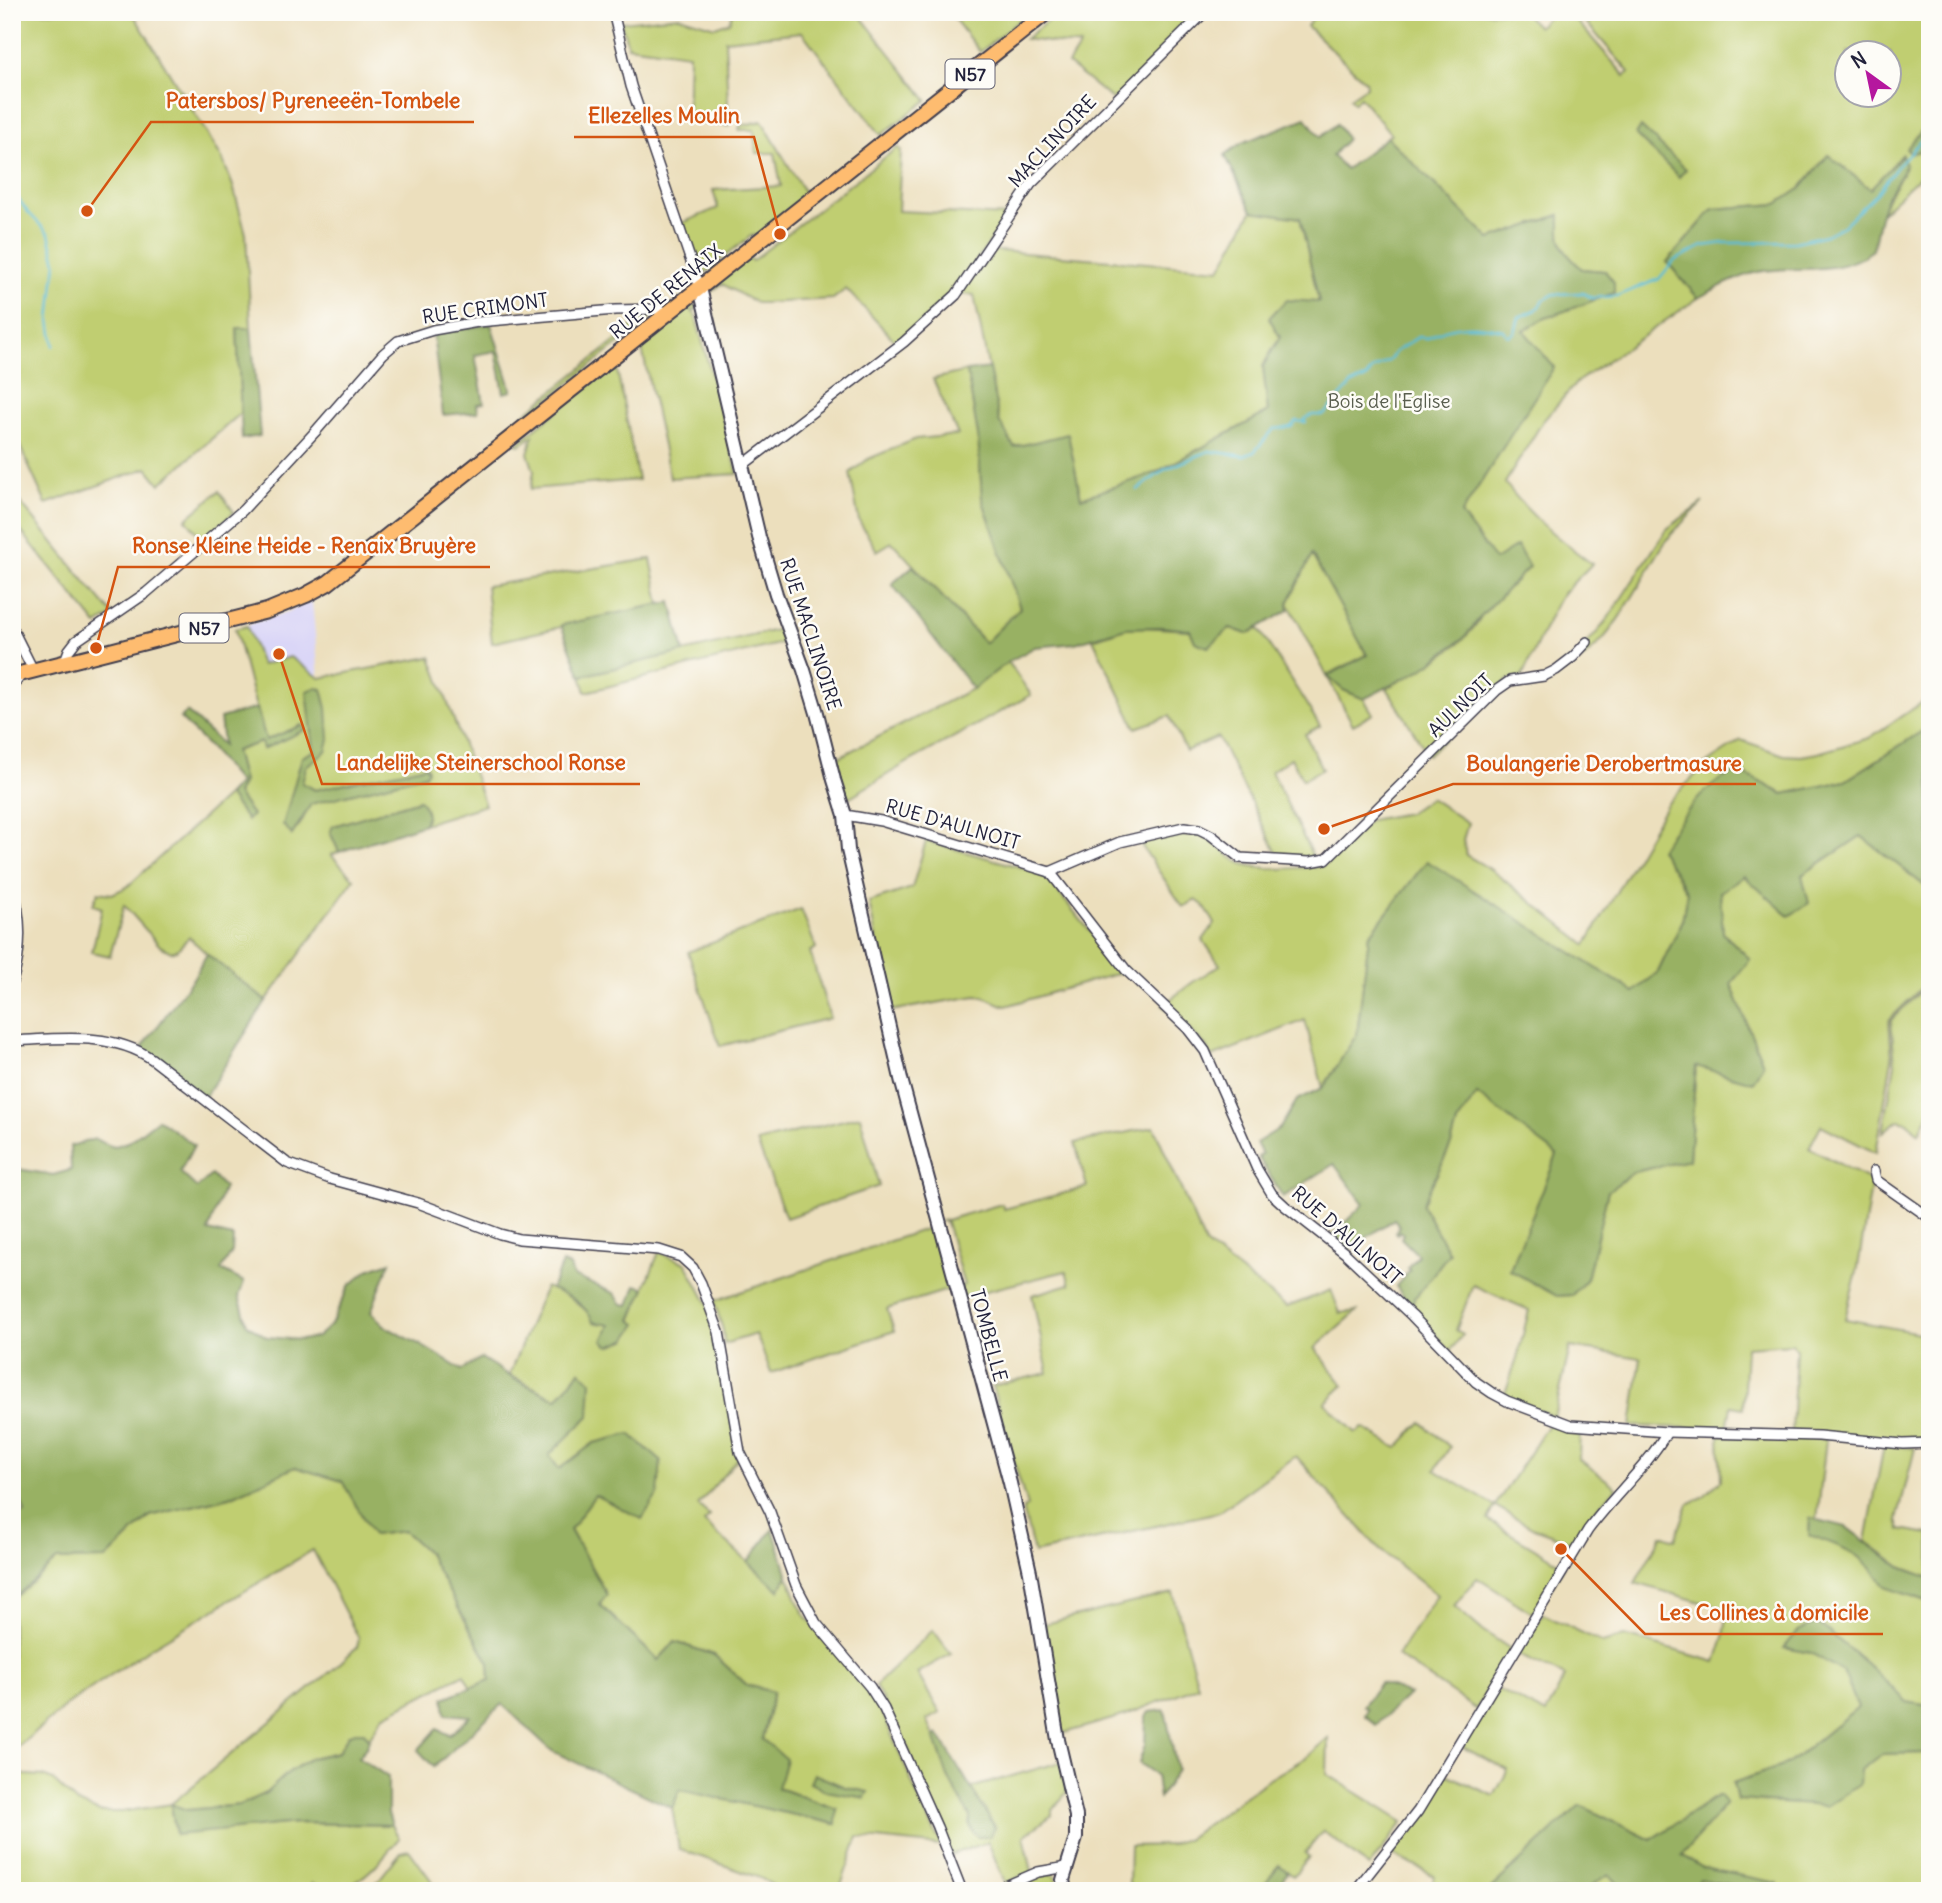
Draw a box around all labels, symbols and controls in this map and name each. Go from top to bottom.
north arrow [1834,38,1904,108]
text: N [1847,46,1871,73]
road number: N57 [946,60,995,88]
callout: Patersbos/ Pyreneeën-Tombele [151,80,474,122]
text: Patersbos/ Pyreneeën-Tombele [166,87,460,114]
street label: MACLINOIRE [1003,90,1101,192]
callout: Ellezelles Moulin [574,95,754,137]
text: Ellezelles Moulin [588,102,740,129]
street label: RUE DE RENAIX [605,238,728,344]
street label: RUE CRIMONT [421,287,550,329]
park label: Bois de l'Eglise [1327,389,1451,413]
callout: Ronse Kleine Heide - Renaix Bruyère [118,525,490,567]
text: Ronse Kleine Heide - Renaix Bruyère [132,532,476,559]
street label: RUE MACLINOIRE [775,555,847,713]
road number: N57 [180,614,228,642]
street label: AULNOIT [1422,668,1498,742]
callout: Landelijke Steinerschool Ronse [322,742,640,784]
callout: Boulangerie Derobertmasure [1453,742,1756,784]
text: Landelijke Steinerschool Ronse [336,749,626,776]
text: Boulangerie Derobertmasure [1466,750,1742,777]
street label: RUE D'AULNOIT [883,793,1023,855]
street label: RUE D'AULNOIT [1287,1181,1407,1289]
street label: TOMBELLE [965,1286,1013,1384]
callout: Les Collines à domicile [1645,1592,1883,1634]
text: Les Collines à domicile [1659,1599,1869,1626]

